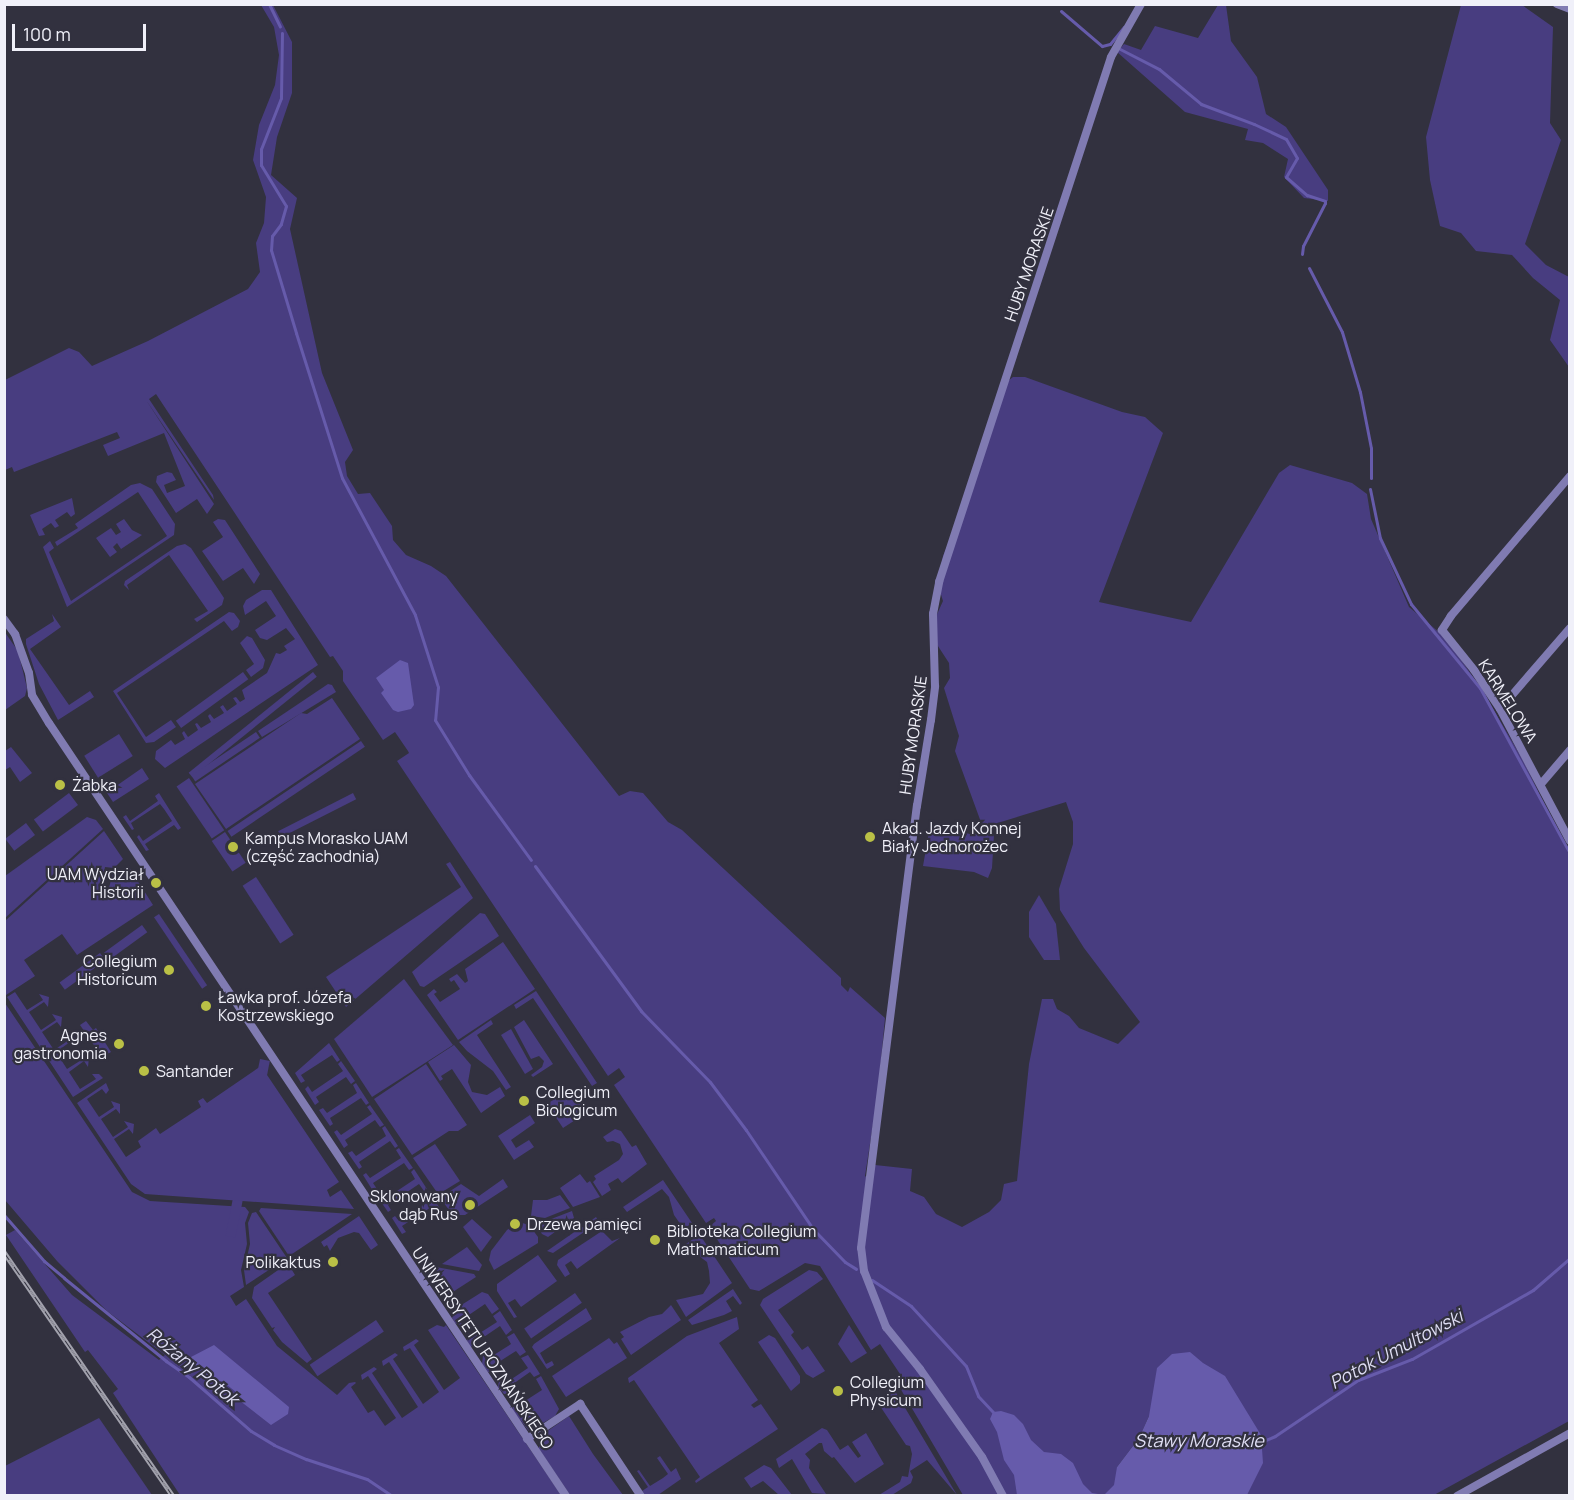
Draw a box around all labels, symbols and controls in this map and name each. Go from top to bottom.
scale bar [15,12,148,50]
text: 100 m [23,22,71,46]
street label: HUBY MORASKIE [1000,204,1058,324]
street label: KARMELOWA [1475,656,1541,746]
street label: HUBY MORASKIE [895,674,931,796]
place label: Żabka [72,775,117,795]
marker: Żabka [53,778,67,792]
place label: Akad. Jazdy Konnej Biały Jednorożec [882,818,1022,856]
place label: Kampus Morasko UAM (część zachodnia) [245,828,408,866]
marker: Akad. Jazdy Konnej Biały Jednorożec [863,830,877,844]
marker: Kampus Morasko UAM (część zachodnia) [226,840,240,854]
place label: UAM Wydział Historii [47,864,144,902]
marker: UAM Wydział Historii [149,876,163,890]
place label: Collegium Historicum [77,951,157,989]
marker: Collegium Historicum [162,963,176,977]
place label: Ławka prof. Józefa Kostrzewskiego [218,987,352,1025]
marker: Ławka prof. Józefa Kostrzewskiego [199,999,213,1013]
place label: Agnes gastronomia [14,1025,107,1063]
marker: Agnes gastronomia [112,1037,126,1051]
place label: Santander [156,1061,234,1081]
marker: Santander [137,1064,151,1078]
place label: Collegium Biologicum [536,1082,617,1120]
marker: Collegium Biologicum [517,1094,531,1108]
place label: Sklonowany dąb Rus [370,1186,458,1224]
marker: Sklonowany dąb Rus [463,1198,477,1212]
place label: Drzewa pamięci [527,1214,642,1234]
marker: Drzewa pamięci [508,1217,522,1231]
place label: Biblioteka Collegium Mathematicum [667,1221,816,1259]
marker: Biblioteka Collegium Mathematicum [648,1233,662,1247]
street label: UNIWERSYTETU POZNAŃSKIEGO [408,1243,558,1453]
place label: Polikaktus [245,1252,321,1272]
marker: Polikaktus [326,1255,340,1269]
water label: Potok Umultowski [1326,1305,1466,1393]
water label: Różany Potok [143,1322,243,1410]
place label: Collegium Physicum [850,1372,924,1410]
marker: Collegium Physicum [831,1384,845,1398]
water label: Stawy Moraskie [1134,1429,1264,1451]

